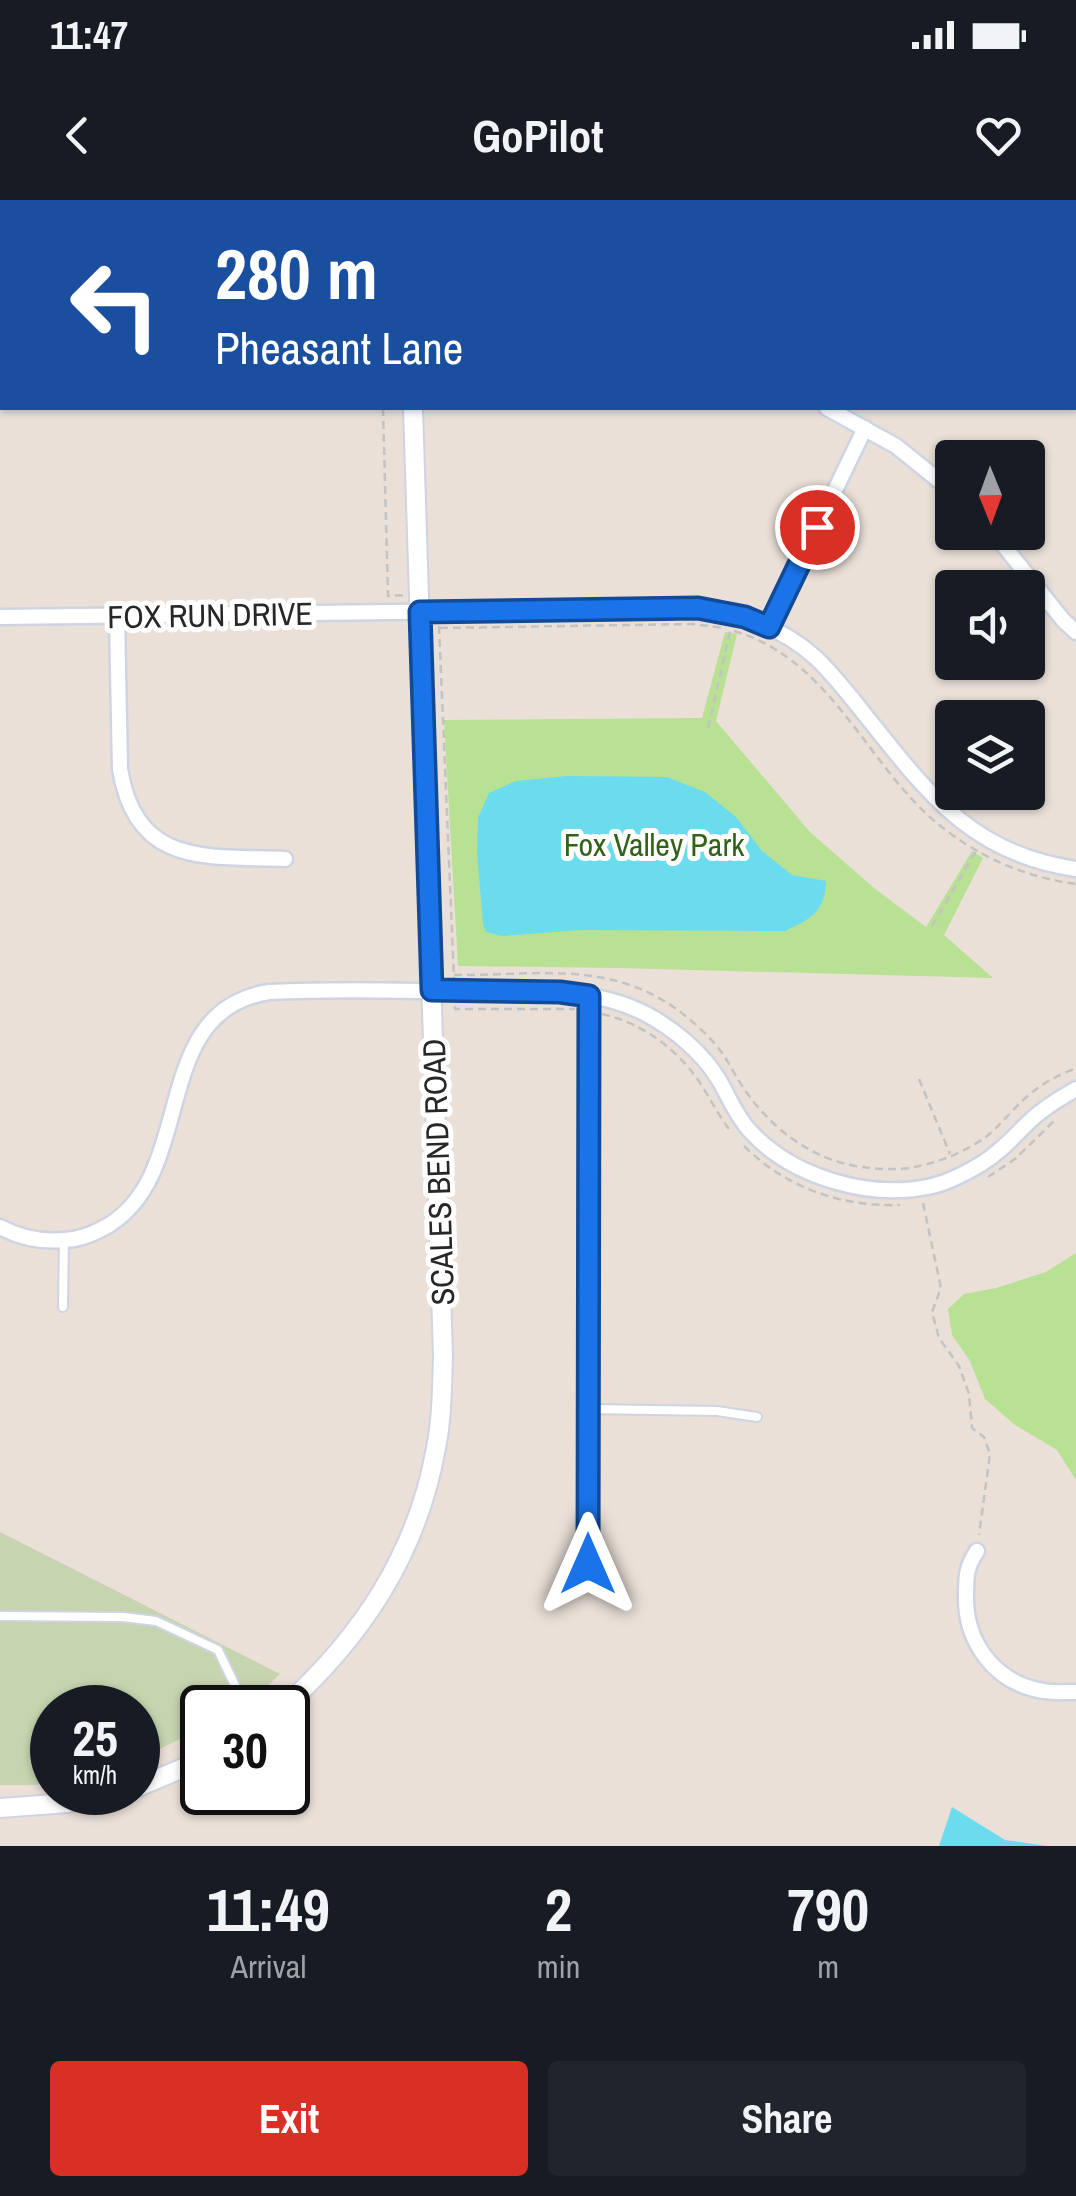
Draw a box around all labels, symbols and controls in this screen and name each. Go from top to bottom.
text: 11:47 [50,10,128,61]
text: GoPilot [472,105,604,166]
icon: back [50,108,105,163]
icon: heart [971,108,1026,163]
text: 280 m [215,227,378,321]
icon: left [50,240,180,370]
text: Pheasant Lane [215,317,463,378]
north arrow [935,440,1045,550]
map controls [935,440,1045,810]
pin [775,485,860,570]
icon: arrive [790,500,845,555]
button: sound [935,570,1045,680]
street label: FOX RUN DRIVE [107,592,313,638]
button: layers [935,700,1045,810]
park label: Fox Valley Park [564,823,745,866]
street label: SCALES BEND ROAD [412,1038,464,1306]
position arrow [536,1512,640,1616]
speed limit sign: 30 [180,1685,310,1815]
text: 25 [72,1704,118,1772]
text: km/h [73,1758,117,1792]
text: 11:49 [207,1869,330,1950]
text: 2 [545,1869,572,1950]
text: 790 [787,1869,869,1950]
text: Arrival [230,1945,306,1988]
text: min [537,1945,580,1988]
text: m [817,1945,839,1988]
button: Exit [50,2061,528,2176]
button: Share [548,2061,1026,2176]

